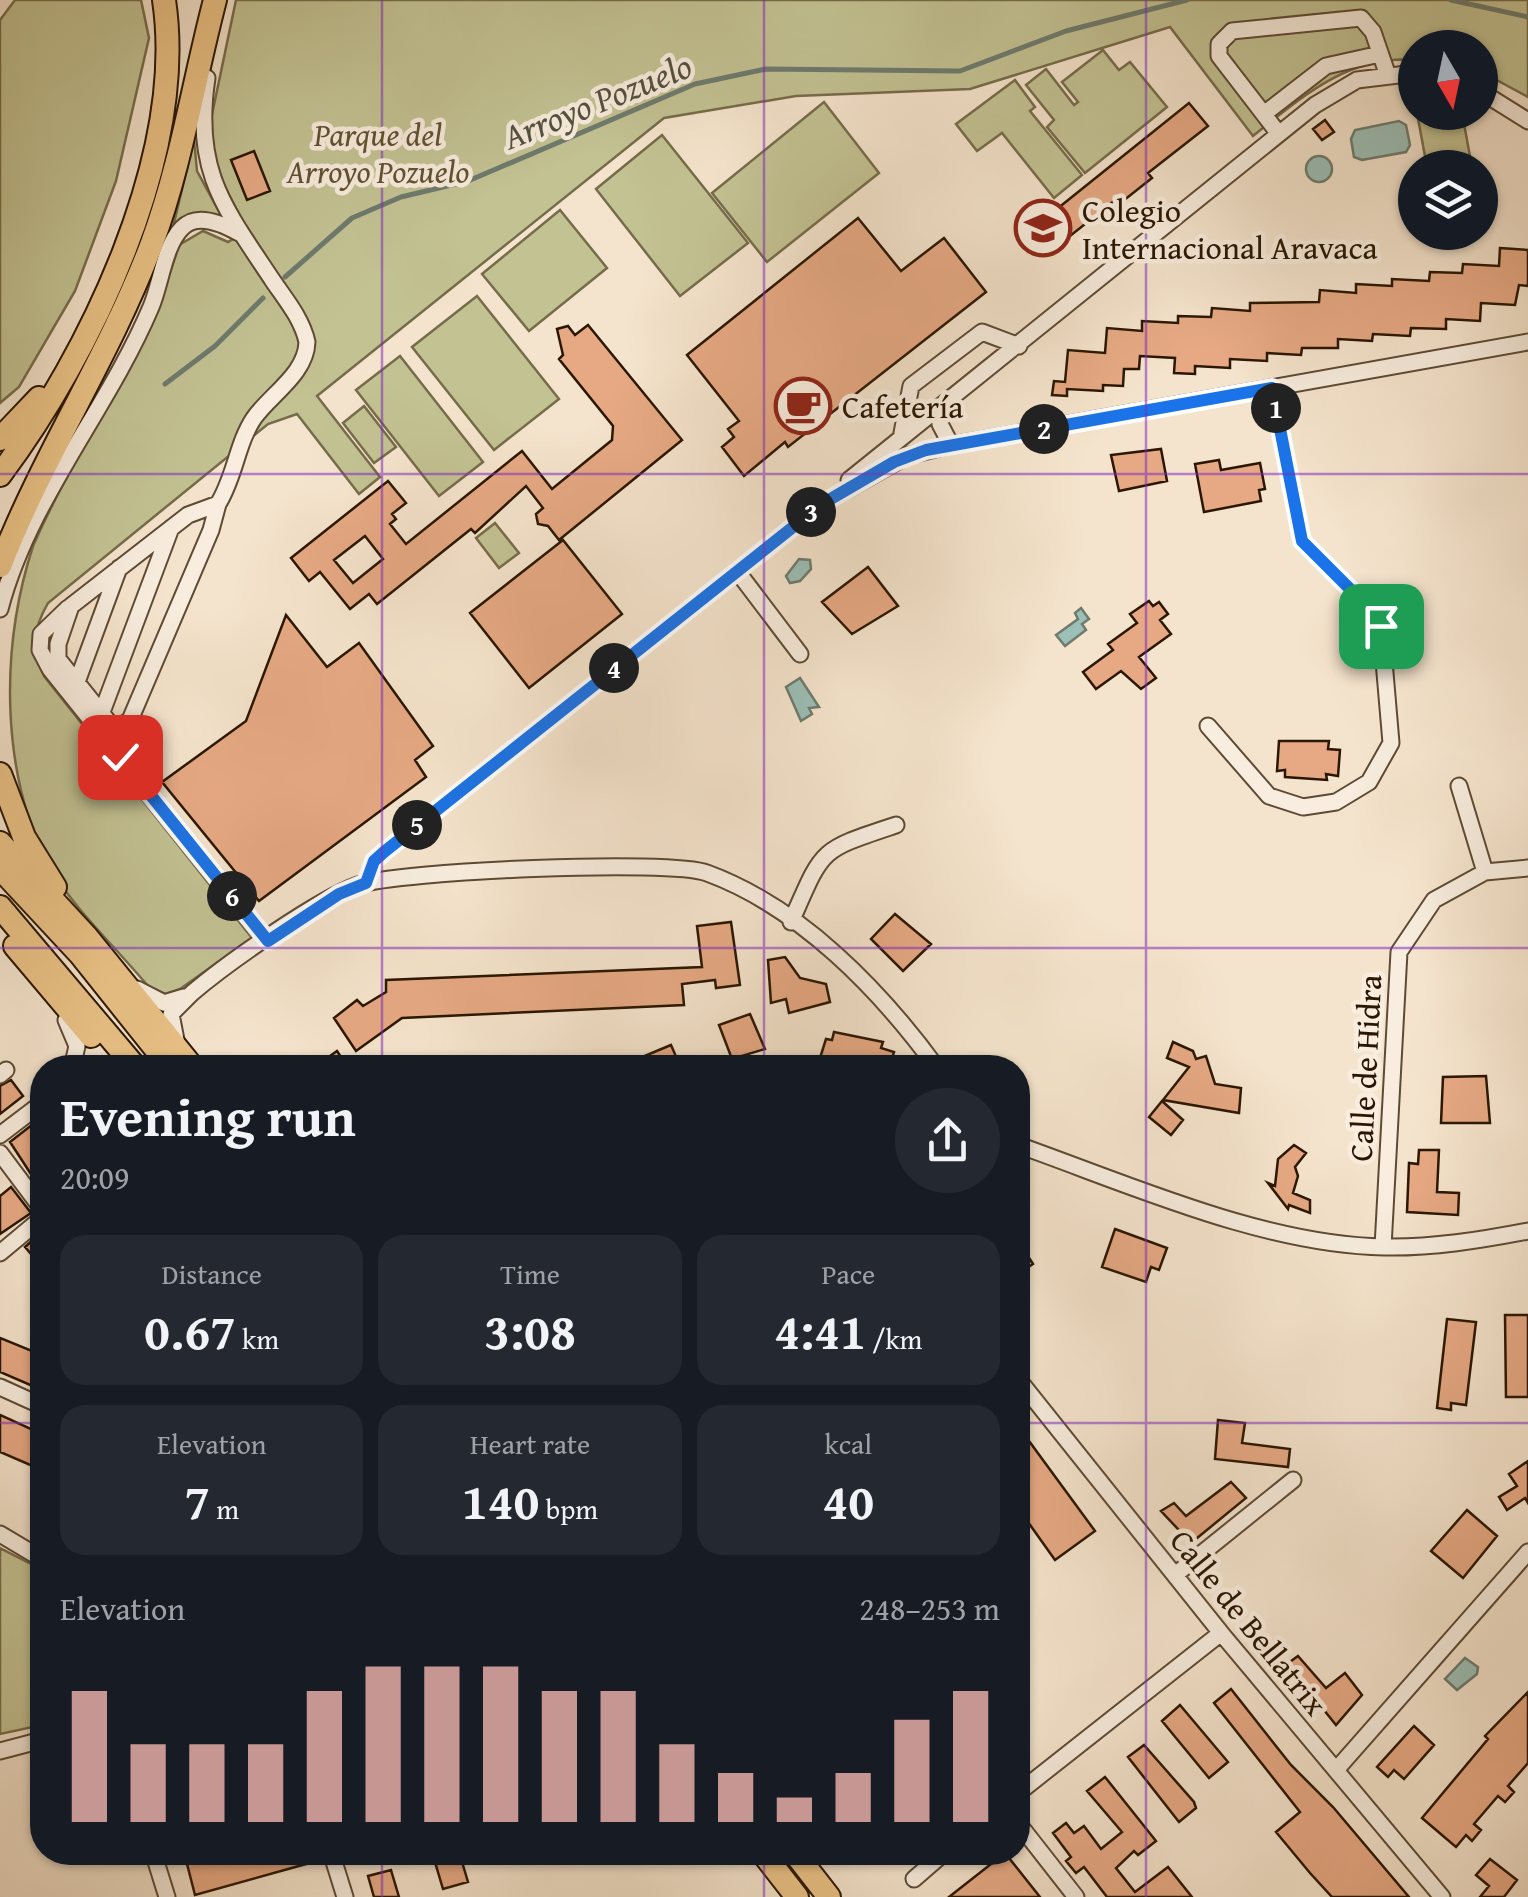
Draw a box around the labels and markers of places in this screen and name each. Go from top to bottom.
place label: Colegio Internacional Aravaca [1082,187,1378,271]
school or university icon: Colegio Internacional Aravaca [1013,198,1073,258]
cafe icon: Cafetería [773,376,833,436]
place label: Cafetería [842,383,963,430]
pin: 1 [1251,383,1301,433]
pin: 2 [1019,404,1069,454]
pin: 3 [786,487,836,537]
pin [1339,584,1424,669]
pin: 4 [589,643,639,693]
pin [78,715,163,800]
pin: 5 [392,800,442,850]
pin: 6 [207,871,257,921]

